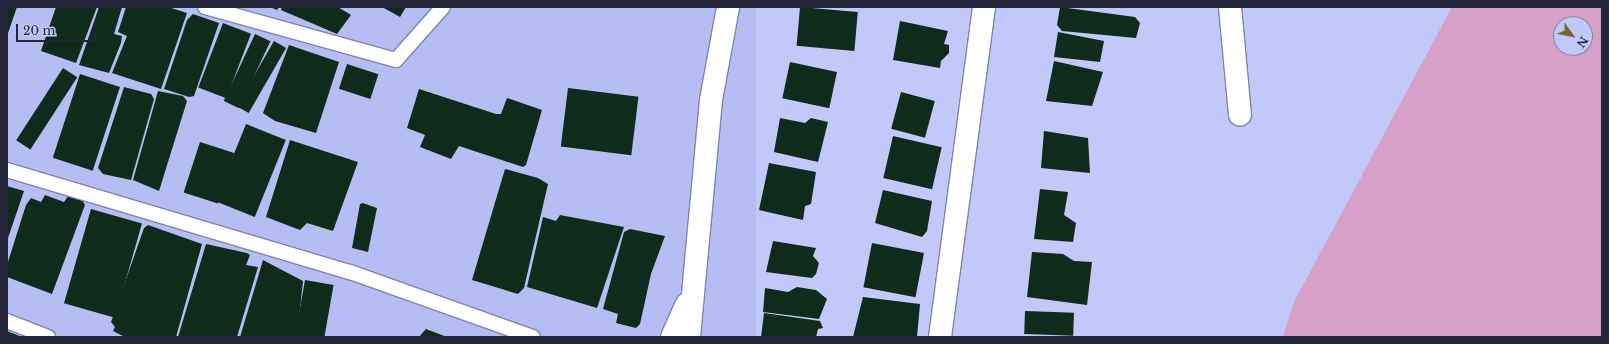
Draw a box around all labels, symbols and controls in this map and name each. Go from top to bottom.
scale bar [18,16,98,42]
north arrow [1553,16,1593,56]
text: 20 m [23,23,55,38]
text: N [1574,34,1591,50]

